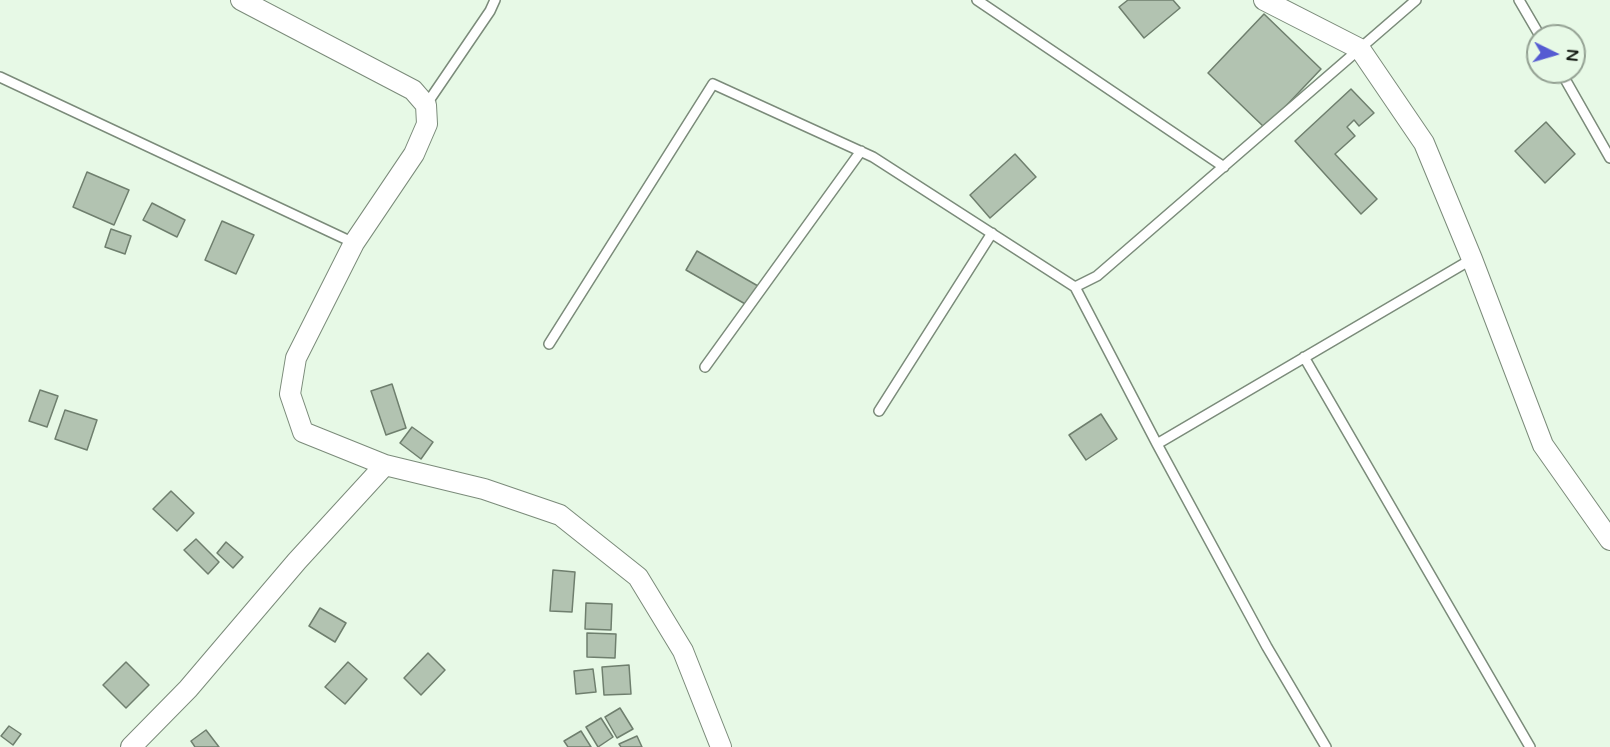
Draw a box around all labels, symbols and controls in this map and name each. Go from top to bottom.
north arrow [1526,24,1586,84]
text: N [1561,48,1582,63]

